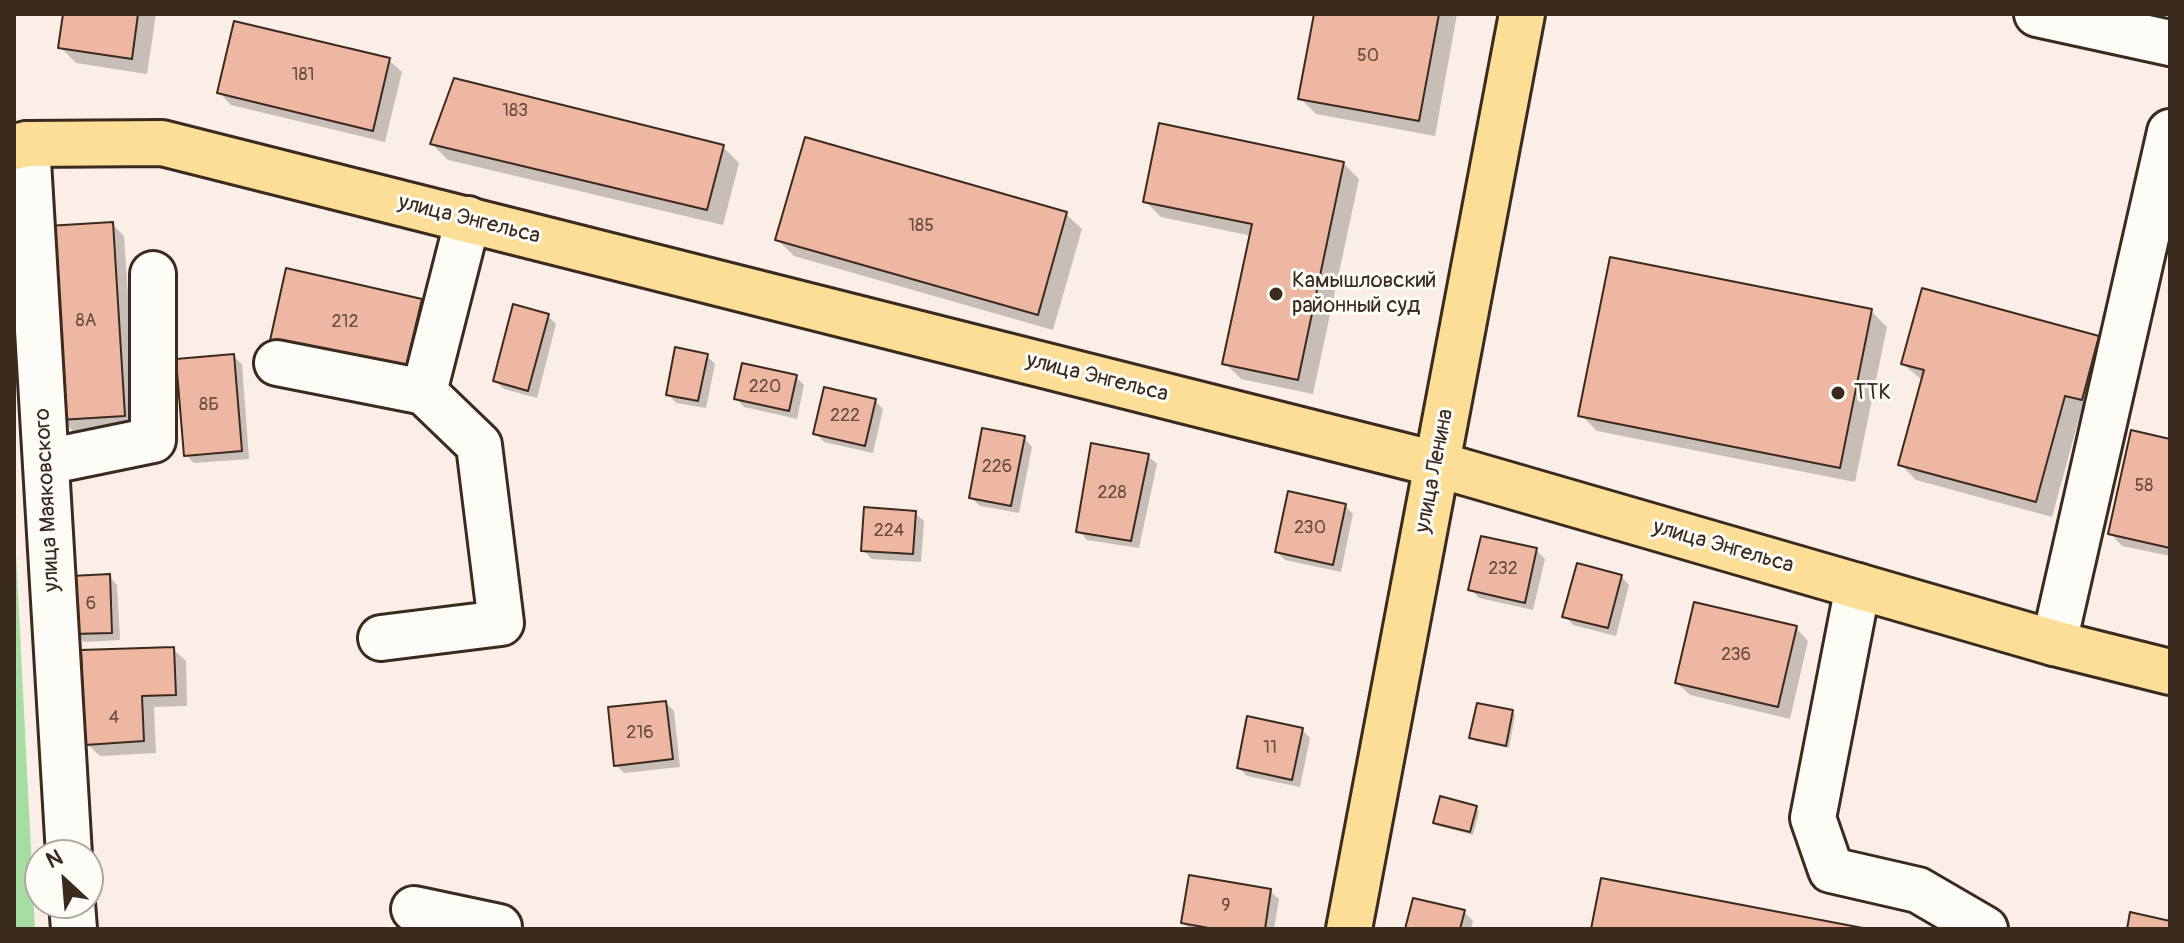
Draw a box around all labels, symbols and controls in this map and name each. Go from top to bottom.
house number: 50 [1357,45,1379,67]
house number: 181 [291,64,315,86]
house number: 183 [502,100,528,122]
street label: улица Энгельса [395,190,543,250]
house number: 185 [908,215,934,237]
place label: Камышловский районный суд [1292,268,1436,320]
marker: Камышловский районный суд [1267,285,1285,303]
house number: 8А [76,310,96,332]
house number: 212 [331,311,359,333]
street label: улица Энгельса [1023,348,1171,408]
house number: 220 [749,376,781,398]
place label: ТТК [1854,380,1891,406]
marker: ТТК [1829,384,1847,402]
house number: 8Б [199,394,219,416]
house number: 222 [830,405,860,427]
street label: улица Ленина [1410,407,1460,535]
street label: улица Маяковского [30,408,66,592]
house number: 226 [982,456,1012,478]
house number: 58 [2135,475,2153,497]
house number: 228 [1097,482,1127,504]
street label: улица Энгельса [1650,514,1796,580]
house number: 230 [1294,517,1326,539]
house number: 224 [874,520,904,542]
house number: 232 [1488,558,1518,580]
house number: 6 [86,593,96,615]
house number: 236 [1721,644,1751,666]
house number: 4 [109,707,119,729]
house number: 216 [626,722,654,744]
house number: 11 [1263,737,1277,759]
north arrow [24,839,104,919]
text: N [42,843,67,875]
house number: 9 [1221,895,1231,917]

